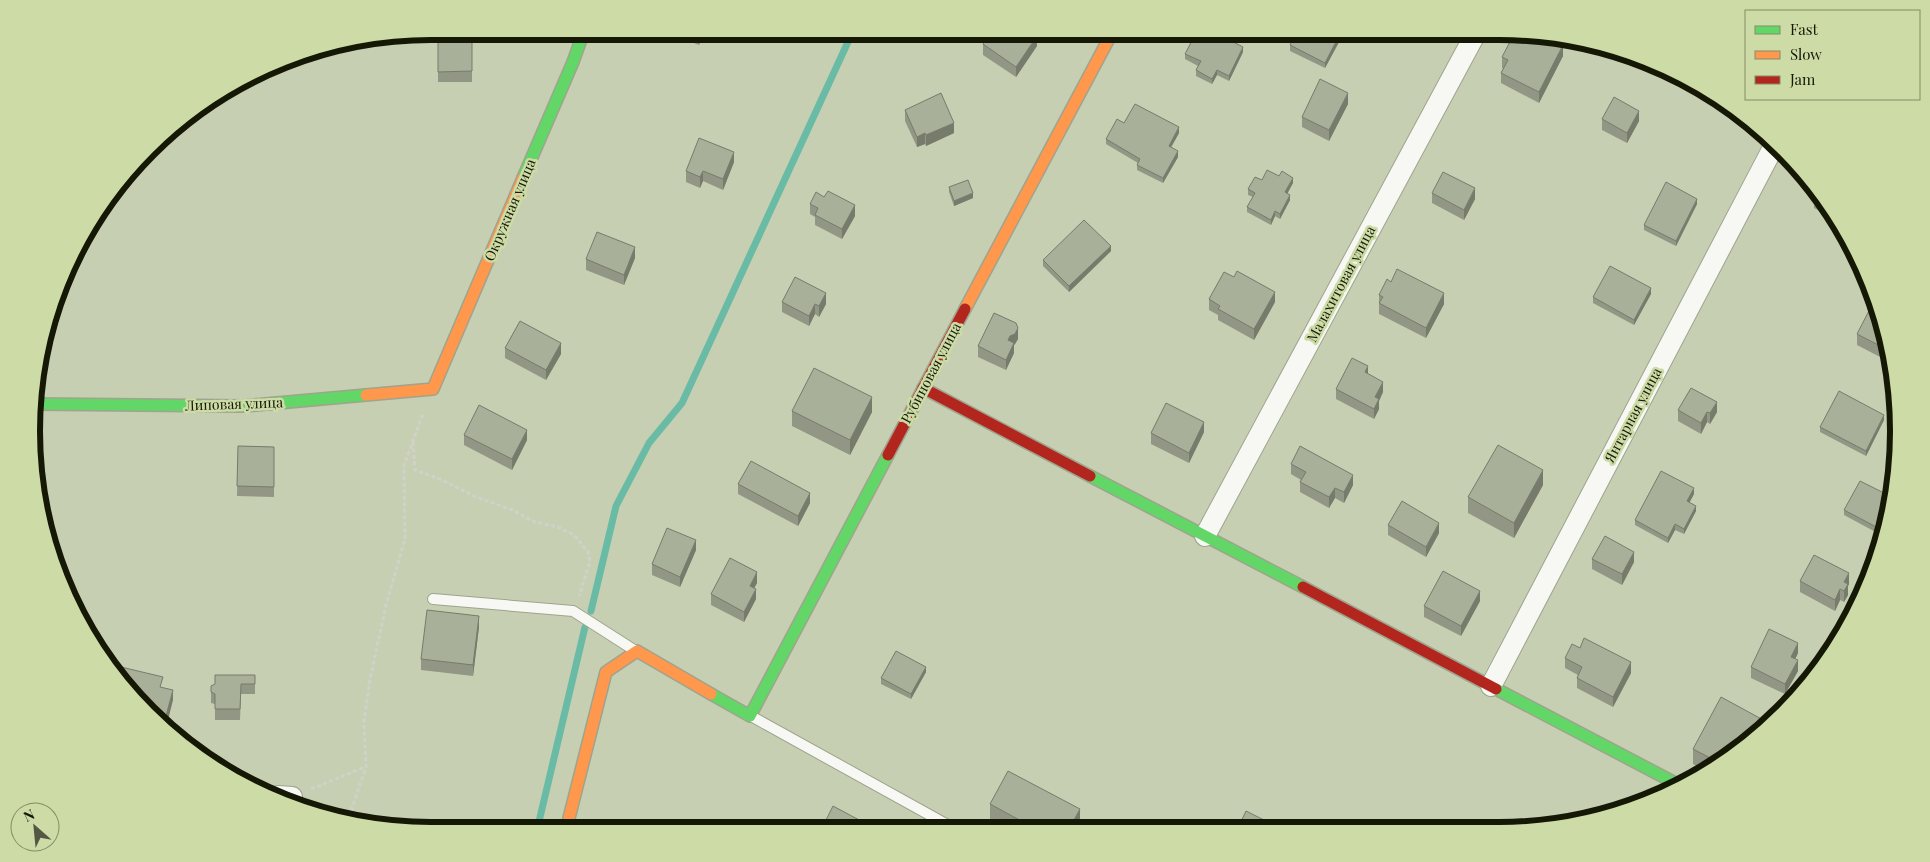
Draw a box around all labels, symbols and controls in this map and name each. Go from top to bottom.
legend [1745,10,1920,100]
text: Fast [1790,19,1819,39]
text: Slow [1790,44,1822,64]
text: Jam [1789,69,1816,89]
street label: Окружная улица [479,156,540,264]
street label: Малахитовая улица [1302,222,1379,345]
street label: Рубиновая улица [896,319,965,426]
street label: Янтарная улица [1599,364,1666,466]
street label: Липовая улица [184,392,283,415]
north arrow [10,802,60,852]
text: N [20,804,38,826]

